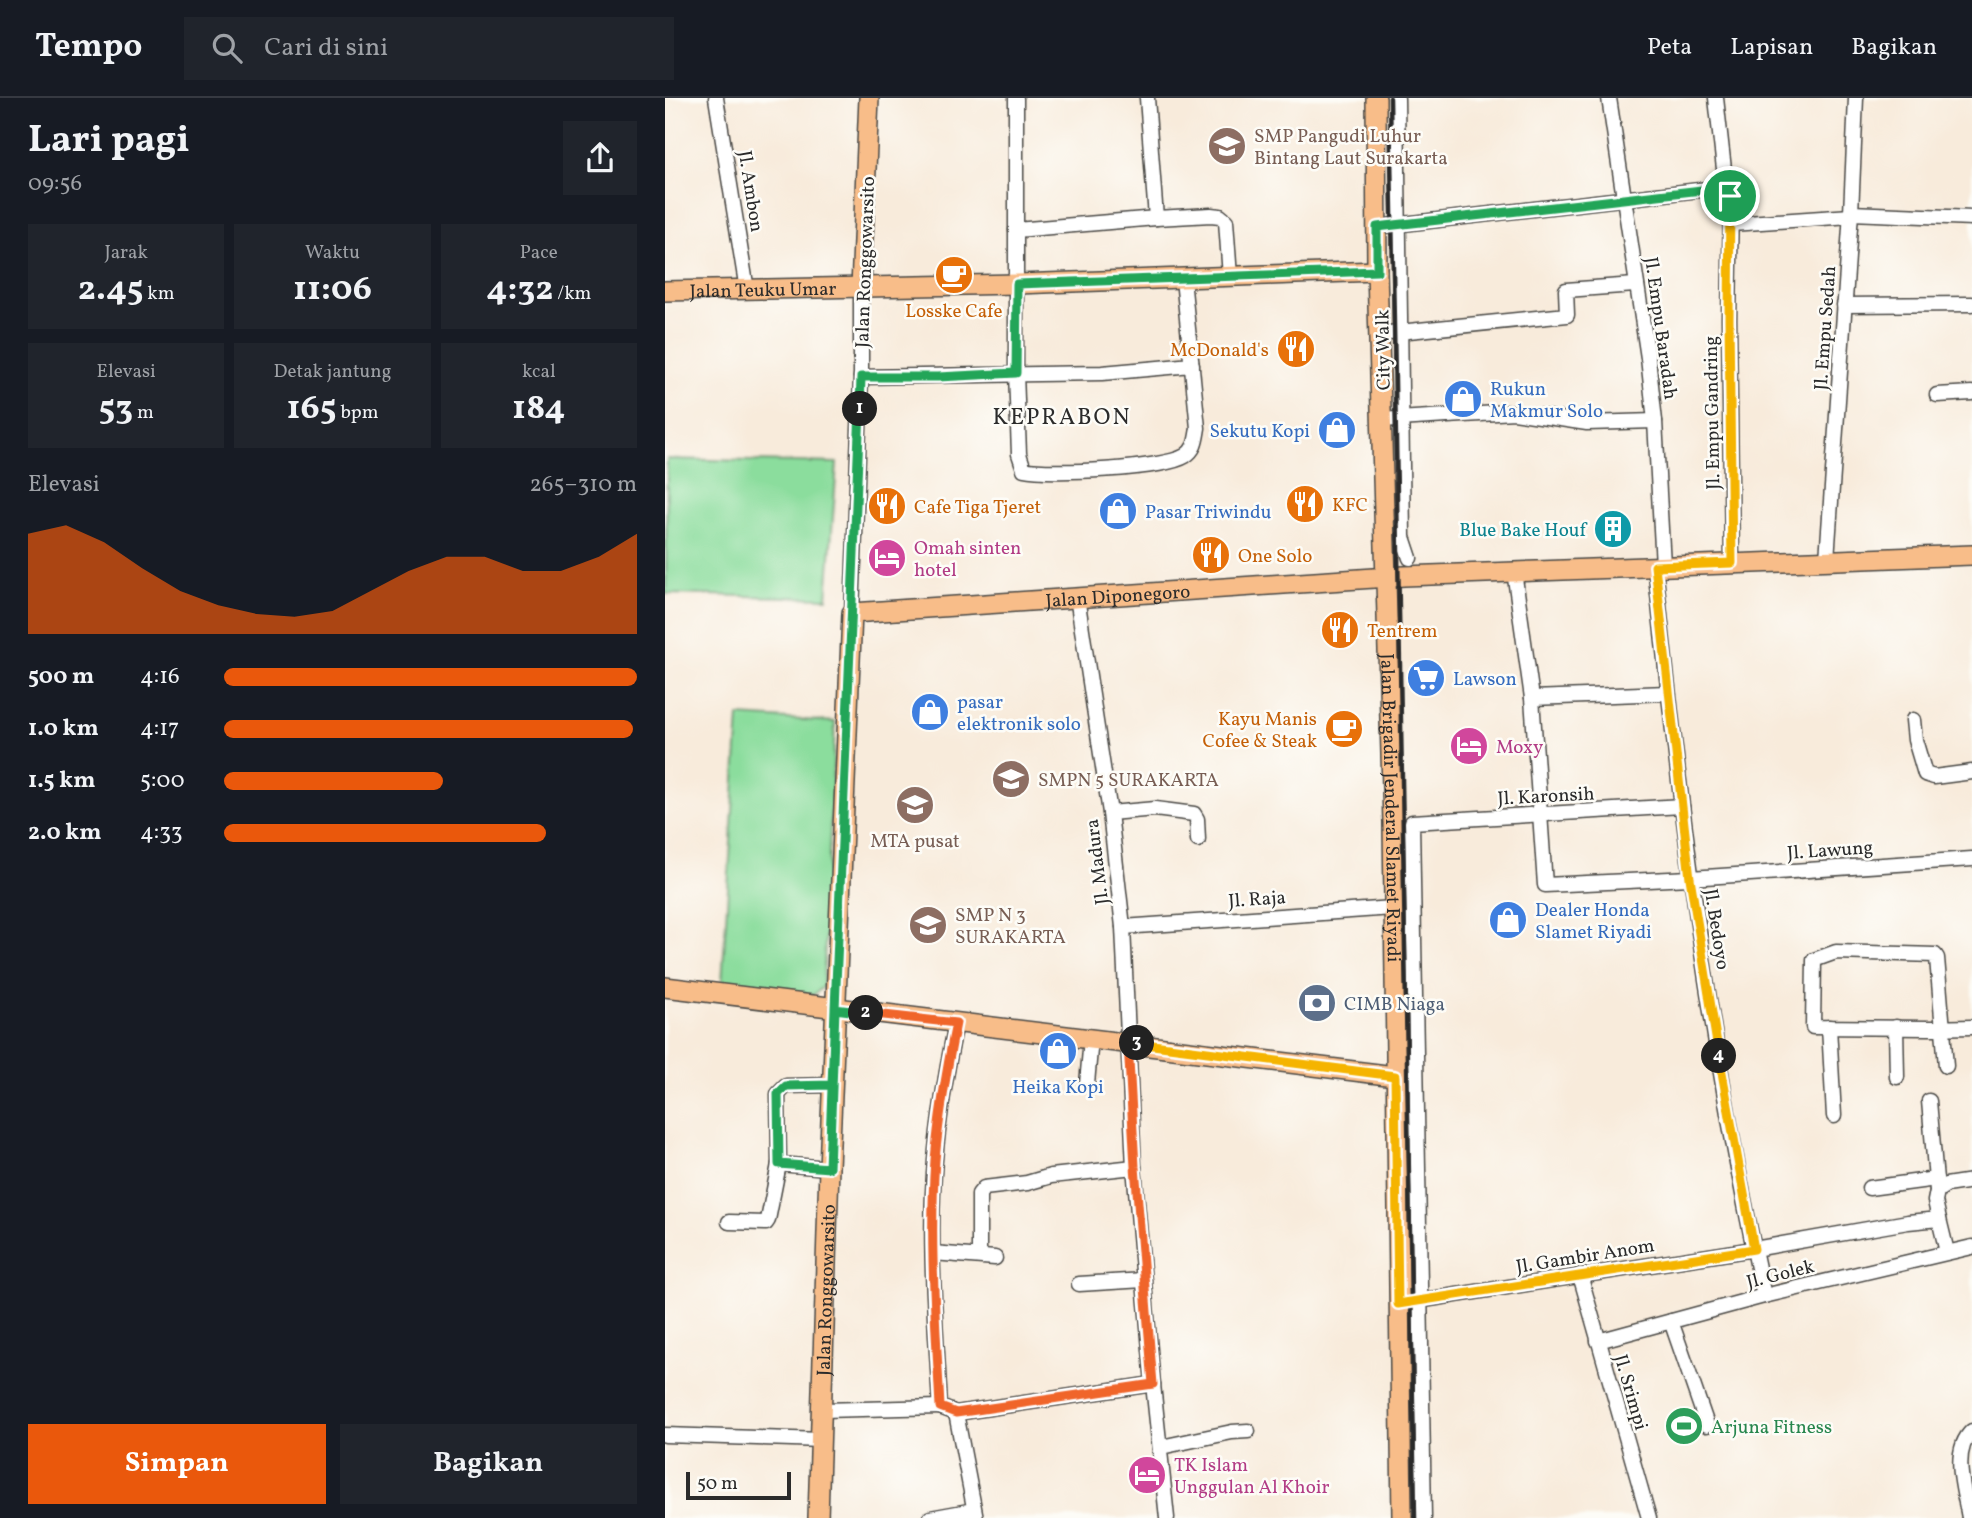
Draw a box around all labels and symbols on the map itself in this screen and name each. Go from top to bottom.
place label: SMP Pangudi Luhur Bintang Laut Surakarta [1254,124,1448,172]
school or university icon: SMP Pangudi Luhur Bintang Laut Surakarta [1206,125,1248,167]
street label: Jl. Ambon [731,149,769,234]
pin [1700,166,1760,226]
street label: Jalan Ronggowarsito [850,176,882,348]
cafe icon: Losske Cafe [933,254,975,296]
street label: Jl. Empu Baradah [1637,255,1683,401]
street label: Jl. Empu Sedah [1809,265,1843,391]
street label: Jalan Teuku Umar [689,277,837,306]
place label: Losske Cafe [905,299,1003,325]
street label: City Walk [1370,309,1398,391]
restaurant icon: McDonald's [1275,328,1317,370]
street label: Jl. Empu Gandring [1699,336,1727,490]
place label: McDonald's [1170,338,1269,364]
place label: Rukun Makmur Solo [1490,377,1603,425]
shop icon: Rukun Makmur Solo [1442,378,1484,420]
pin: 1 [843,392,877,426]
district label: KEPRABON [993,402,1131,434]
shop icon: Sekutu Kopi [1316,409,1358,451]
place label: Sekutu Kopi [1209,419,1310,445]
restaurant icon: KFC [1284,483,1326,525]
restaurant icon: Cafe Tiga Tjeret [866,485,908,527]
shop icon: Pasar Triwindu [1097,490,1139,532]
place label: KFC [1332,493,1368,519]
place label: Cafe Tiga Tjeret [914,495,1041,521]
place label: Pasar Triwindu [1145,500,1272,526]
building icon: Blue Bake Houf [1592,508,1634,550]
place label: Blue Bake Houf [1459,518,1587,544]
restaurant icon: One Solo [1190,534,1232,576]
place label: Omah sinten hotel [914,536,1021,584]
hotel icon: Omah sinten hotel [866,537,908,579]
place label: One Solo [1238,544,1312,570]
street label: Jalan Diponegoro [1045,579,1191,615]
restaurant icon: Tentrem [1319,609,1361,651]
place label: Tentrem [1367,619,1438,645]
street label: Jalan Brigadir Jenderal Slamet Riyadi [1373,653,1406,963]
supermarket icon: Lawson [1405,657,1447,699]
place label: Lawson [1453,667,1517,693]
place label: pasar elektronik solo [957,690,1081,738]
shop icon: pasar elektronik solo [909,691,951,733]
place label: Kayu Manis Cofee & Steak [1202,707,1317,755]
cafe icon: Kayu Manis Cofee & Steak [1323,708,1365,750]
hotel icon: Moxy [1448,725,1490,767]
place label: Moxy [1496,735,1543,761]
school or university icon: SMPN 5 SURAKARTA [990,758,1032,800]
place label: SMPN 5 SURAKARTA [1038,768,1219,794]
street label: Jl. Karonsih [1497,781,1595,813]
school or university icon: MTA pusat [894,784,936,826]
street label: Jl. Madura [1080,817,1116,906]
place label: MTA pusat [870,829,960,855]
street label: Jl. Lawung [1786,835,1874,867]
street label: Jl. Raja [1228,885,1287,915]
street label: Jl. Bedoyo [1697,887,1735,972]
place label: Dealer Honda Slamet Riyadi [1535,898,1652,946]
shop icon: Dealer Honda Slamet Riyadi [1487,899,1529,941]
place label: SMP N 3 SURAKARTA [955,903,1066,951]
school or university icon: SMP N 3 SURAKARTA [907,904,949,946]
bank icon: CIMB Niaga [1296,982,1338,1024]
place label: CIMB Niaga [1344,992,1445,1018]
pin: 2 [849,996,883,1030]
pin: 3 [1119,1026,1155,1060]
shop icon: Heika Kopi [1037,1030,1079,1072]
pin: 4 [1701,1038,1737,1074]
place label: Heika Kopi [1012,1075,1104,1101]
street label: Jalan Ronggowarsito [811,1204,843,1377]
street label: Jl. Gambir Anom [1514,1233,1657,1281]
street label: Jl. Golek [1744,1254,1817,1296]
street label: Jl. Srimpi [1607,1352,1653,1434]
sports icon: Arjuna Fitness [1663,1405,1705,1447]
place label: Arjuna Fitness [1711,1415,1832,1441]
place label: TK Islam Unggulan Al Khoir [1174,1453,1329,1501]
hotel icon: TK Islam Unggulan Al Khoir [1126,1454,1168,1496]
scale bar [686,1469,791,1501]

